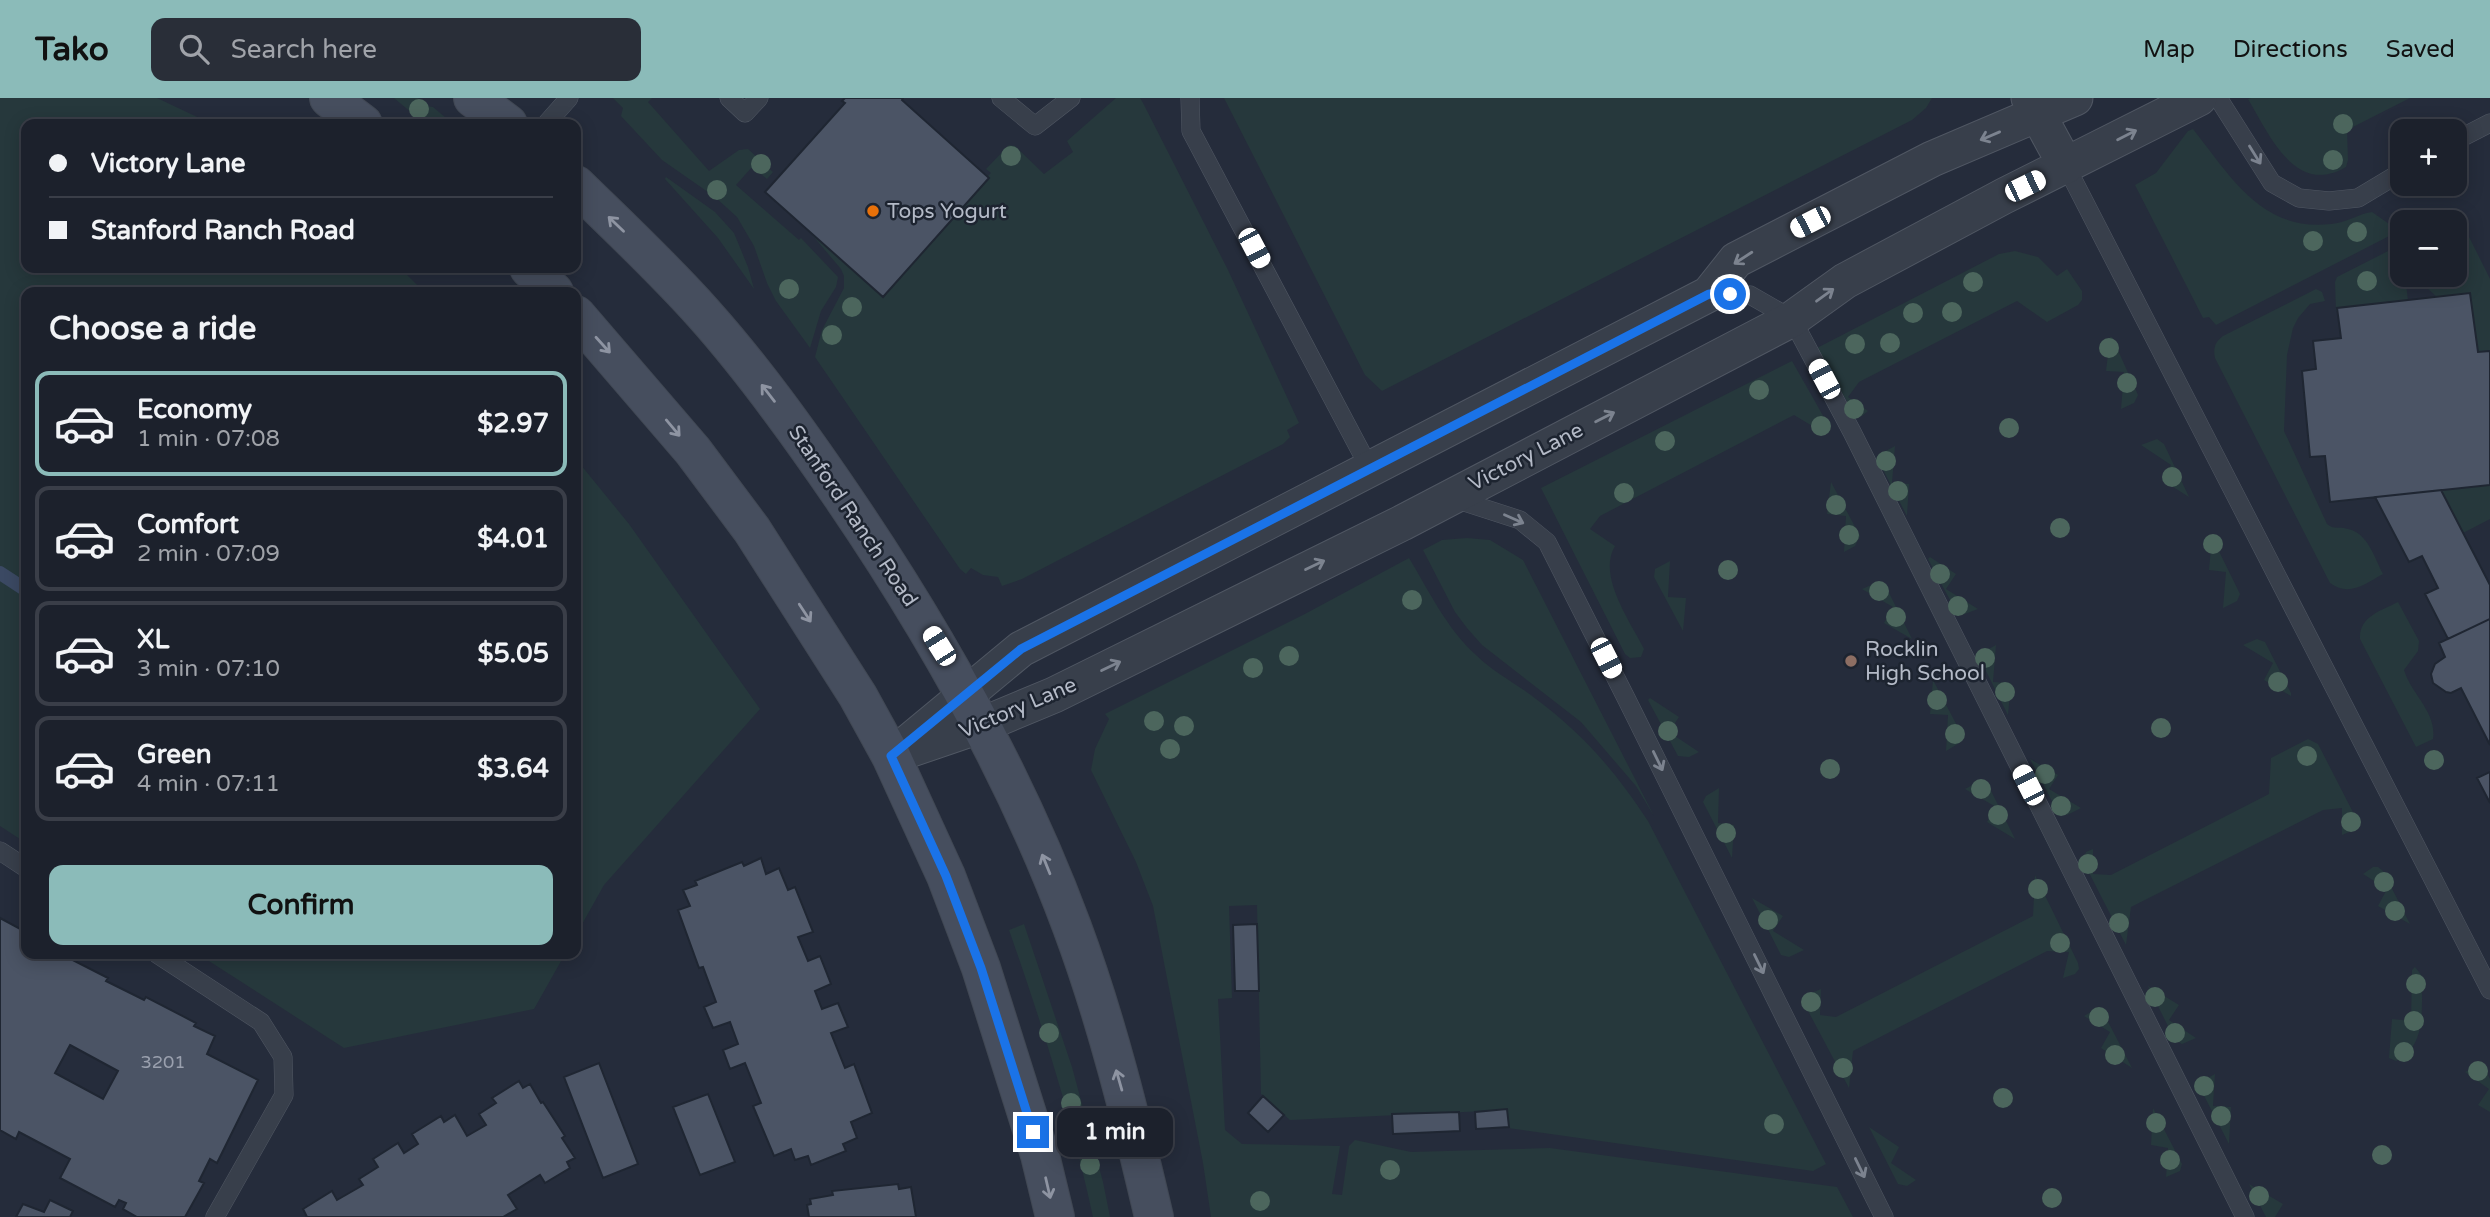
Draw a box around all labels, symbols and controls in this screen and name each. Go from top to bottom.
search box [151,18,641,81]
text: Tako [35,30,109,69]
icon: search [175,30,213,68]
text: Search here [231,34,377,65]
text: Map [2143,35,2195,64]
text: Directions [2233,35,2348,64]
text: Saved [2386,35,2455,64]
map controls [2390,119,2467,287]
button: + [2390,119,2467,196]
one-way arrow [2116,128,2137,142]
one-way arrow [1980,130,2002,143]
one-way arrow [2248,145,2262,165]
text: Victory Lane [91,148,246,179]
car [2002,167,2049,205]
place label: Tops Yogurt [887,199,1007,224]
marker: Tops Yogurt [865,203,881,219]
car [1787,203,1834,241]
button: − [2390,210,2467,287]
text: Stanford Ranch Road [91,215,355,246]
one-way arrow [607,215,624,232]
car [1235,225,1274,271]
one-way arrow [1734,250,1753,265]
route start [1714,278,1746,310]
one-way arrow [1815,288,1834,303]
text: Choose a ride [49,310,256,348]
one-way arrow [595,336,611,354]
car [1805,356,1844,402]
one-way arrow [760,384,775,402]
icon: car [53,392,116,455]
text: Economy [137,394,252,425]
text: $2.97 [477,408,549,439]
one-way arrow [1594,409,1615,423]
street label: Victory Lane [1465,417,1587,496]
one-way arrow [665,419,681,437]
street label: Stanford Ranch Road [783,421,923,611]
text: 1 min · 07:08 [137,425,280,453]
icon: car [53,507,116,570]
text: Comfort [137,509,239,540]
one-way arrow [1503,513,1524,526]
text: $4.01 [477,523,549,554]
text: 2 min · 07:09 [137,540,280,568]
one-way arrow [1304,558,1325,572]
one-way arrow [798,603,812,623]
icon: car [53,622,116,685]
car [919,623,960,669]
text: XL [137,624,169,655]
car [1588,635,1625,681]
place label: Rocklin High School [1865,637,1985,686]
text: $5.05 [477,638,549,669]
marker: Rocklin High School [1843,653,1859,669]
text: 3 min · 07:10 [137,655,280,683]
one-way arrow [1100,659,1121,673]
street label: Victory Lane [956,672,1080,744]
icon: car [53,737,116,800]
text: Green [137,739,212,770]
one-way arrow [1651,750,1665,771]
text: $3.64 [477,753,549,784]
car [2010,762,2047,808]
text: 4 min · 07:11 [137,770,280,798]
one-way arrow [1039,854,1052,876]
button: Confirm [49,865,553,945]
one-way arrow [1753,953,1767,974]
house number: 3201 [140,1051,186,1073]
one-way arrow [1112,1069,1125,1091]
callout: 1 min [1058,1108,1173,1156]
route end [1017,1116,1049,1148]
text: 1 min [1084,1118,1146,1146]
one-way arrow [1854,1157,1868,1178]
one-way arrow [1042,1176,1055,1199]

